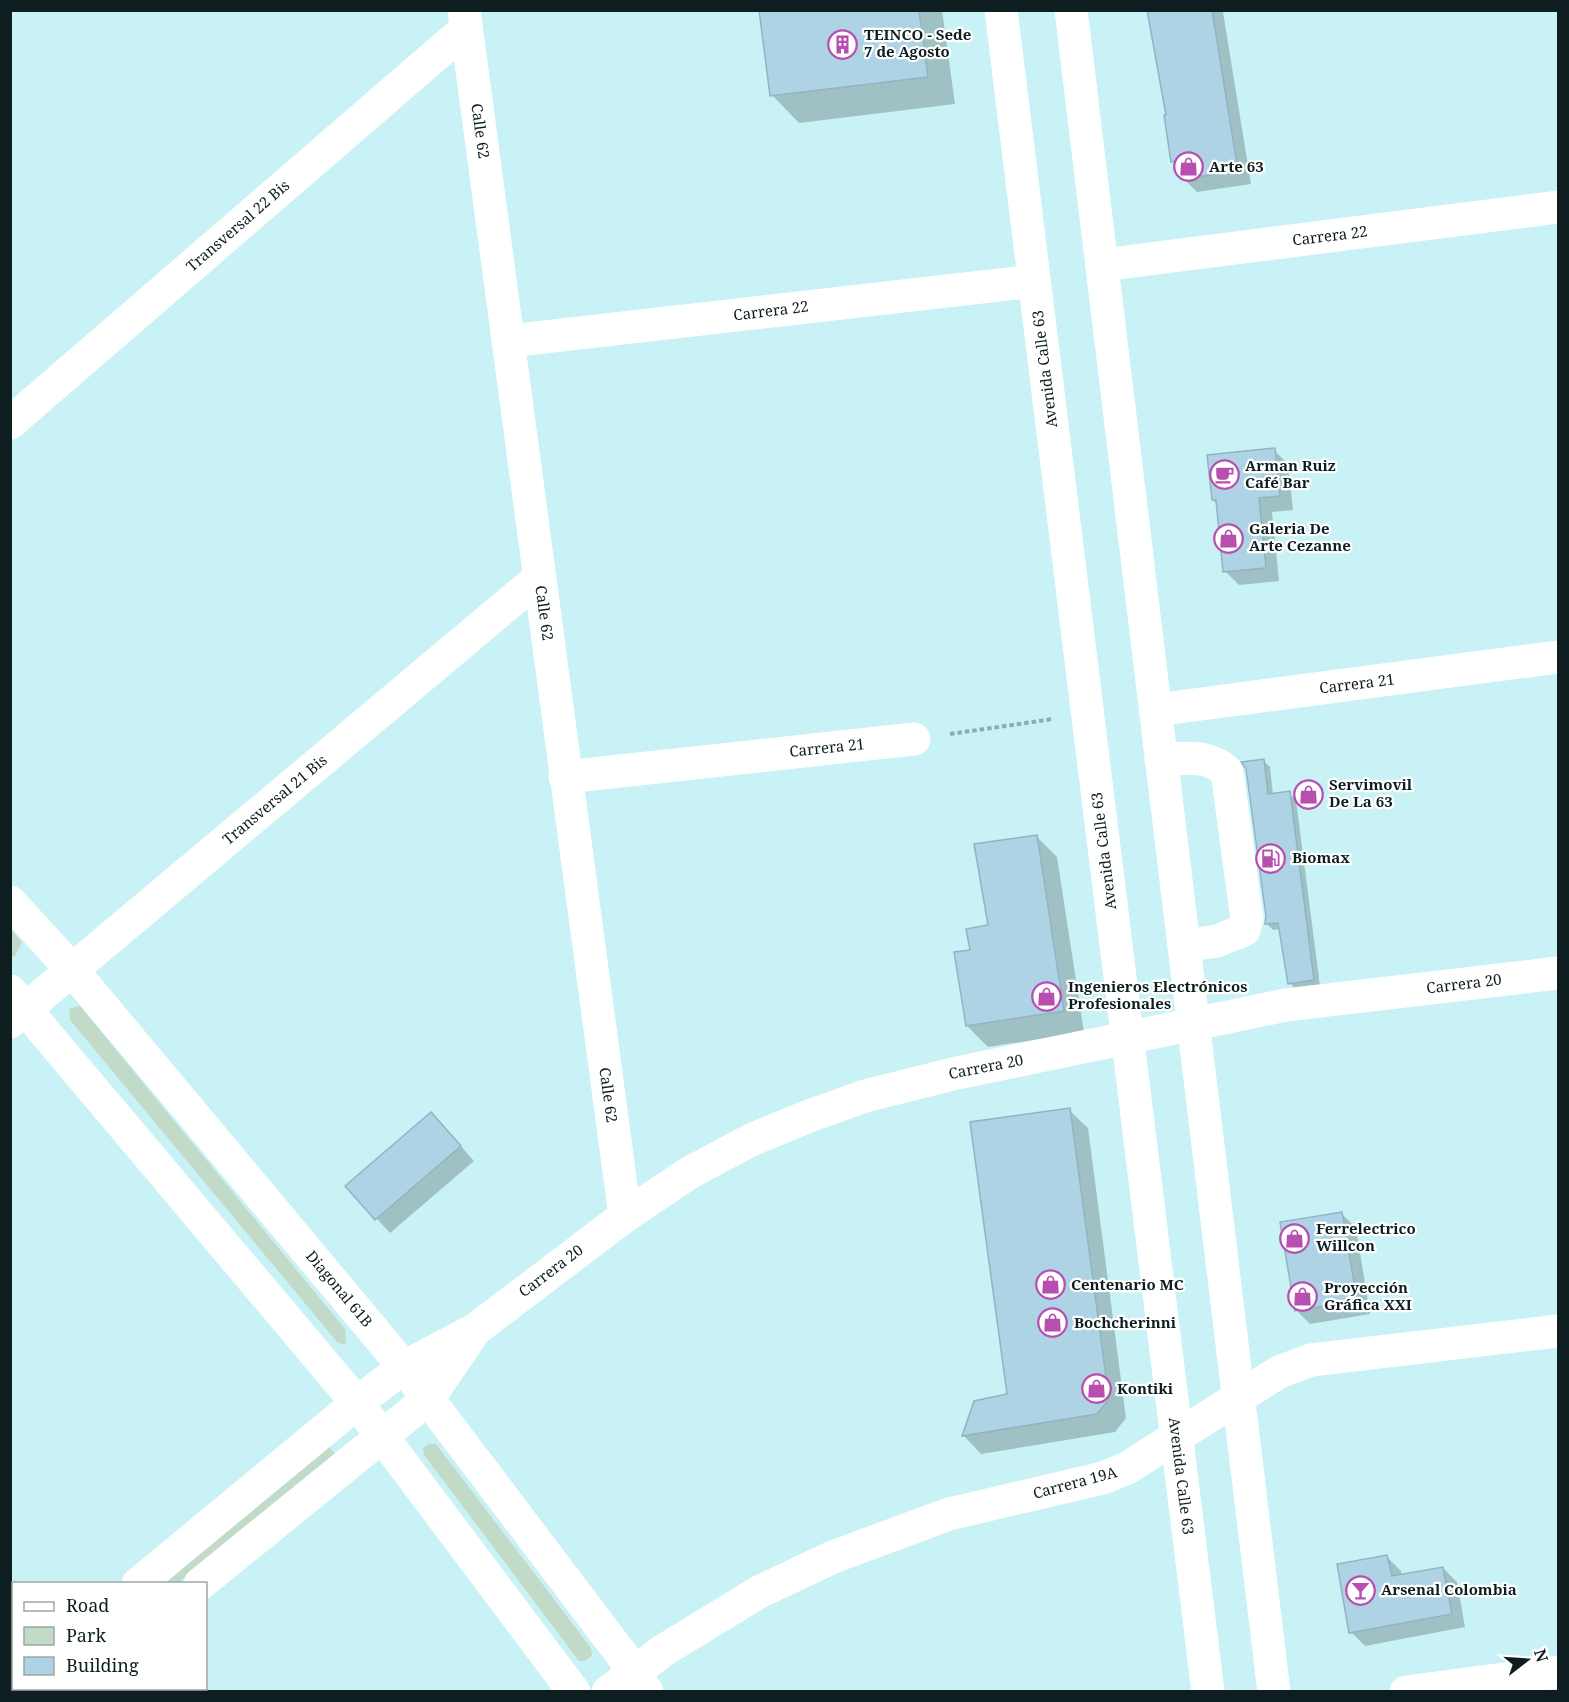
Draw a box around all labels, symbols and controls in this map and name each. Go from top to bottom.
place label: TEINCO - Sede 7 de Agosto [864,24,971,61]
building icon: TEINCO - Sede 7 de Agosto [827,28,859,60]
street label: Calle 62 [467,102,495,160]
shop icon: Arte 63 [1172,151,1204,183]
place label: Arte 63 [1209,156,1264,176]
street label: Transversal 22 Bis [182,175,293,276]
street label: Carrera 22 [1291,220,1369,250]
street label: Carrera 22 [732,295,810,325]
street label: Avenida Calle 63 [1027,309,1061,429]
place label: Arman Ruiz Café Bar [1245,455,1336,492]
cafe icon: Arman Ruiz Café Bar [1208,459,1240,491]
place label: Galeria De Arte Cezanne [1249,518,1351,555]
shop icon: Galeria De Arte Cezanne [1212,522,1244,554]
street label: Calle 62 [531,584,559,642]
street label: Carrera 21 [1318,668,1396,698]
street label: Carrera 21 [788,733,866,761]
street label: Transversal 21 Bis [218,750,331,849]
place label: Servimovil De La 63 [1329,774,1413,811]
shop icon: Servimovil De La 63 [1292,778,1324,810]
street label: Avenida Calle 63 [1086,791,1120,911]
fuel station icon: Biomax [1255,842,1287,874]
place label: Biomax [1292,847,1350,867]
street label: Carrera 20 [1425,968,1503,998]
place label: Ingenieros Electrónicos Profesionales [1068,976,1247,1013]
shop icon: Ingenieros Electrónicos Profesionales [1031,980,1063,1012]
street label: Carrera 20 [947,1049,1025,1083]
street label: Calle 62 [595,1066,623,1124]
place label: Ferrelectrico Willcon [1316,1218,1416,1255]
shop icon: Ferrelectrico Willcon [1279,1222,1311,1254]
street label: Carrera 20 [514,1239,587,1301]
street label: Diagonal 61B [302,1246,378,1331]
shop icon: Centenario MC [1034,1269,1066,1301]
place label: Centenario MC [1071,1274,1184,1294]
place label: Proyección Gráfica XXI [1324,1277,1412,1314]
shop icon: Proyección Gráfica XXI [1287,1281,1319,1313]
shop icon: Bochcherinni [1037,1307,1069,1339]
place label: Bochcherinni [1074,1312,1177,1332]
shop icon: Kontiki [1080,1373,1112,1405]
place label: Kontiki [1117,1378,1174,1398]
street label: Avenida Calle 63 [1165,1416,1199,1536]
street label: Carrera 19A [1030,1461,1119,1503]
bar icon: Arsenal Colombia [1344,1574,1376,1606]
place label: Arsenal Colombia [1381,1579,1517,1599]
legend [12,1582,207,1690]
text: Road [66,1593,109,1617]
text: Park [66,1623,106,1647]
north arrow [1497,1630,1557,1690]
text: N [1529,1646,1554,1665]
text: Building [66,1653,139,1677]

